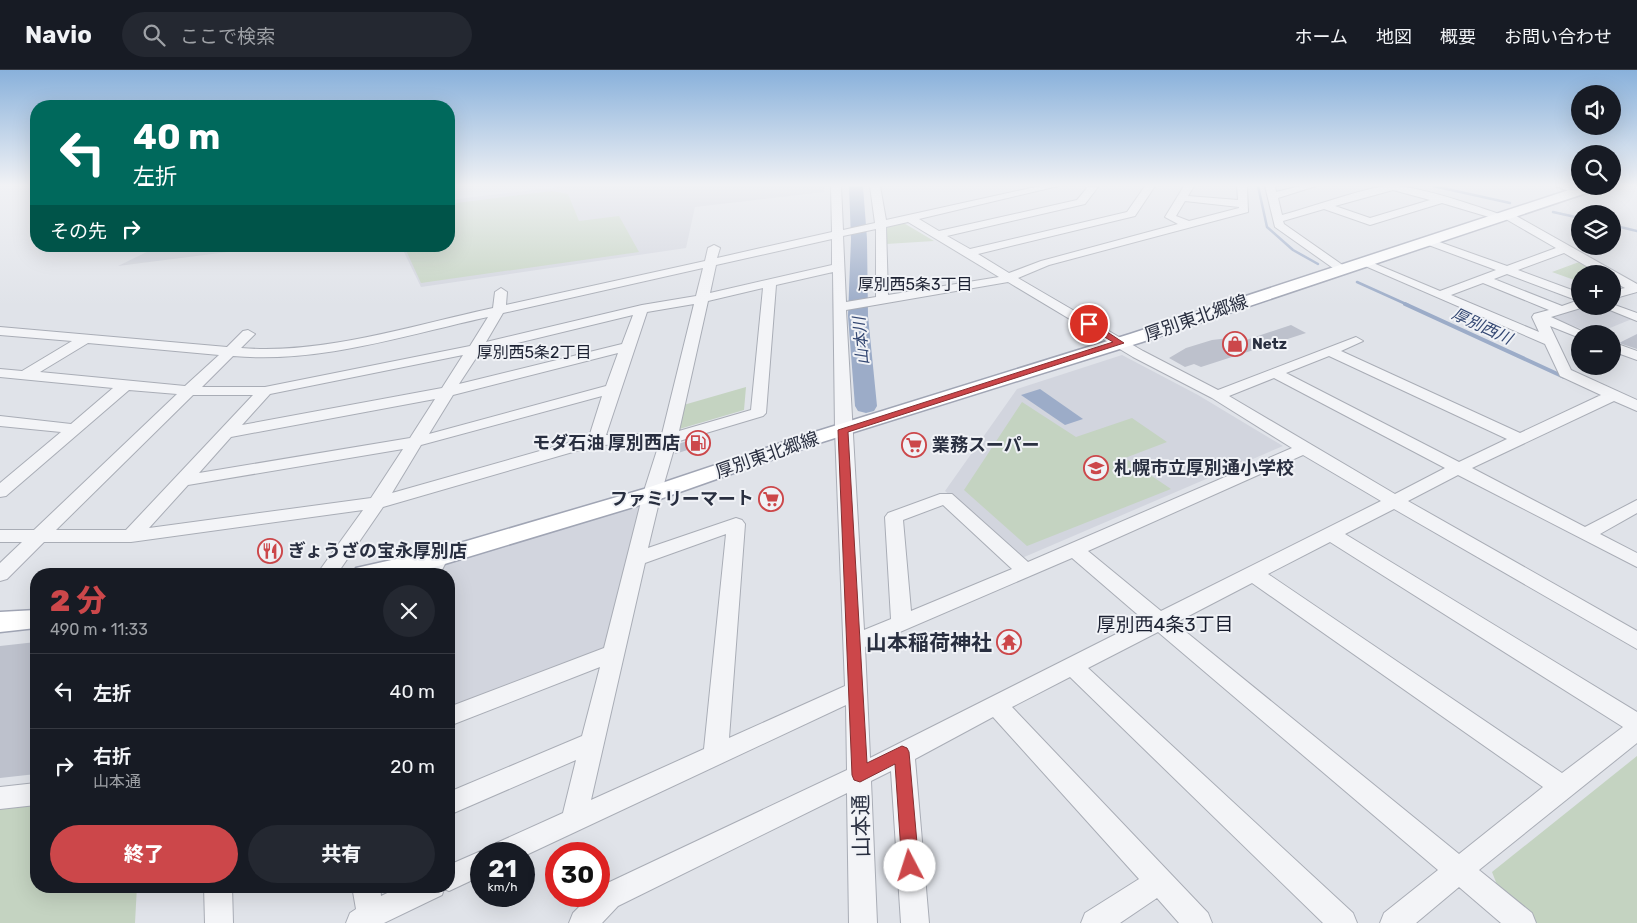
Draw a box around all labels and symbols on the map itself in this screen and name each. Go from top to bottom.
district label: 厚別西5条3丁目 [857,275,973,294]
street label: 厚別東北郷線 [1141,290,1251,346]
pin [1068,303,1110,345]
water label: 厚別西川 [1449,304,1517,349]
water label: 山本川 [849,314,873,366]
shop icon: Netz [1222,331,1248,357]
place label: Netz [1252,335,1287,353]
district label: 厚別西5条2丁目 [477,343,591,362]
street label: 厚別東北郷線 [712,427,822,483]
fuel station icon: モダ石油 厚別西店 [685,430,711,456]
place label: モダ石油 厚別西店 [532,432,680,454]
supermarket icon: 業務スーパー [901,432,927,458]
place label: 業務スーパー [932,434,1040,456]
school or university icon: 札幌市立厚別通小学校 [1083,455,1109,481]
place label: 札幌市立厚別通小学校 [1114,457,1294,479]
supermarket icon: ファミリーマート [758,486,784,512]
place label: ファミリーマート [610,488,754,510]
restaurant icon: ぎょうざの宝永厚別店 [257,538,283,564]
place label: ぎょうざの宝永厚別店 [288,540,467,562]
district label: 厚別西4条3丁目 [1096,613,1234,636]
temple icon: 山本稲荷神社 [996,629,1022,655]
place label: 山本稲荷神社 [866,630,992,655]
street label: 山本通 [848,794,874,858]
position arrow [883,839,935,891]
speed limit sign: 30 [545,842,610,907]

